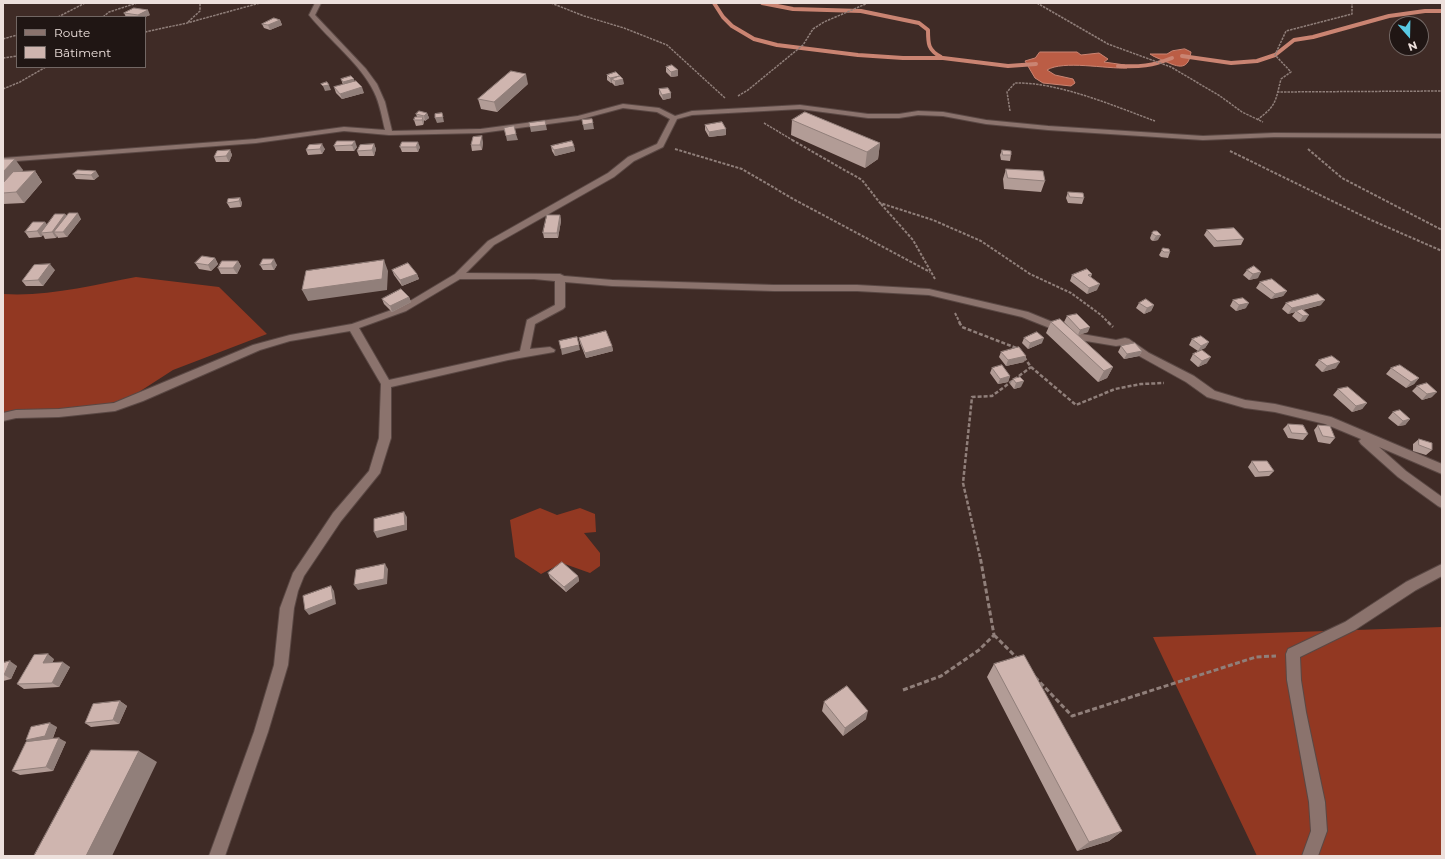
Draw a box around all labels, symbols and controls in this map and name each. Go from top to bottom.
legend [16,16,146,68]
north arrow [1389,16,1429,56]
text: Route [54,25,90,40]
text: N [1406,38,1419,54]
text: Bâtiment [54,45,111,60]

